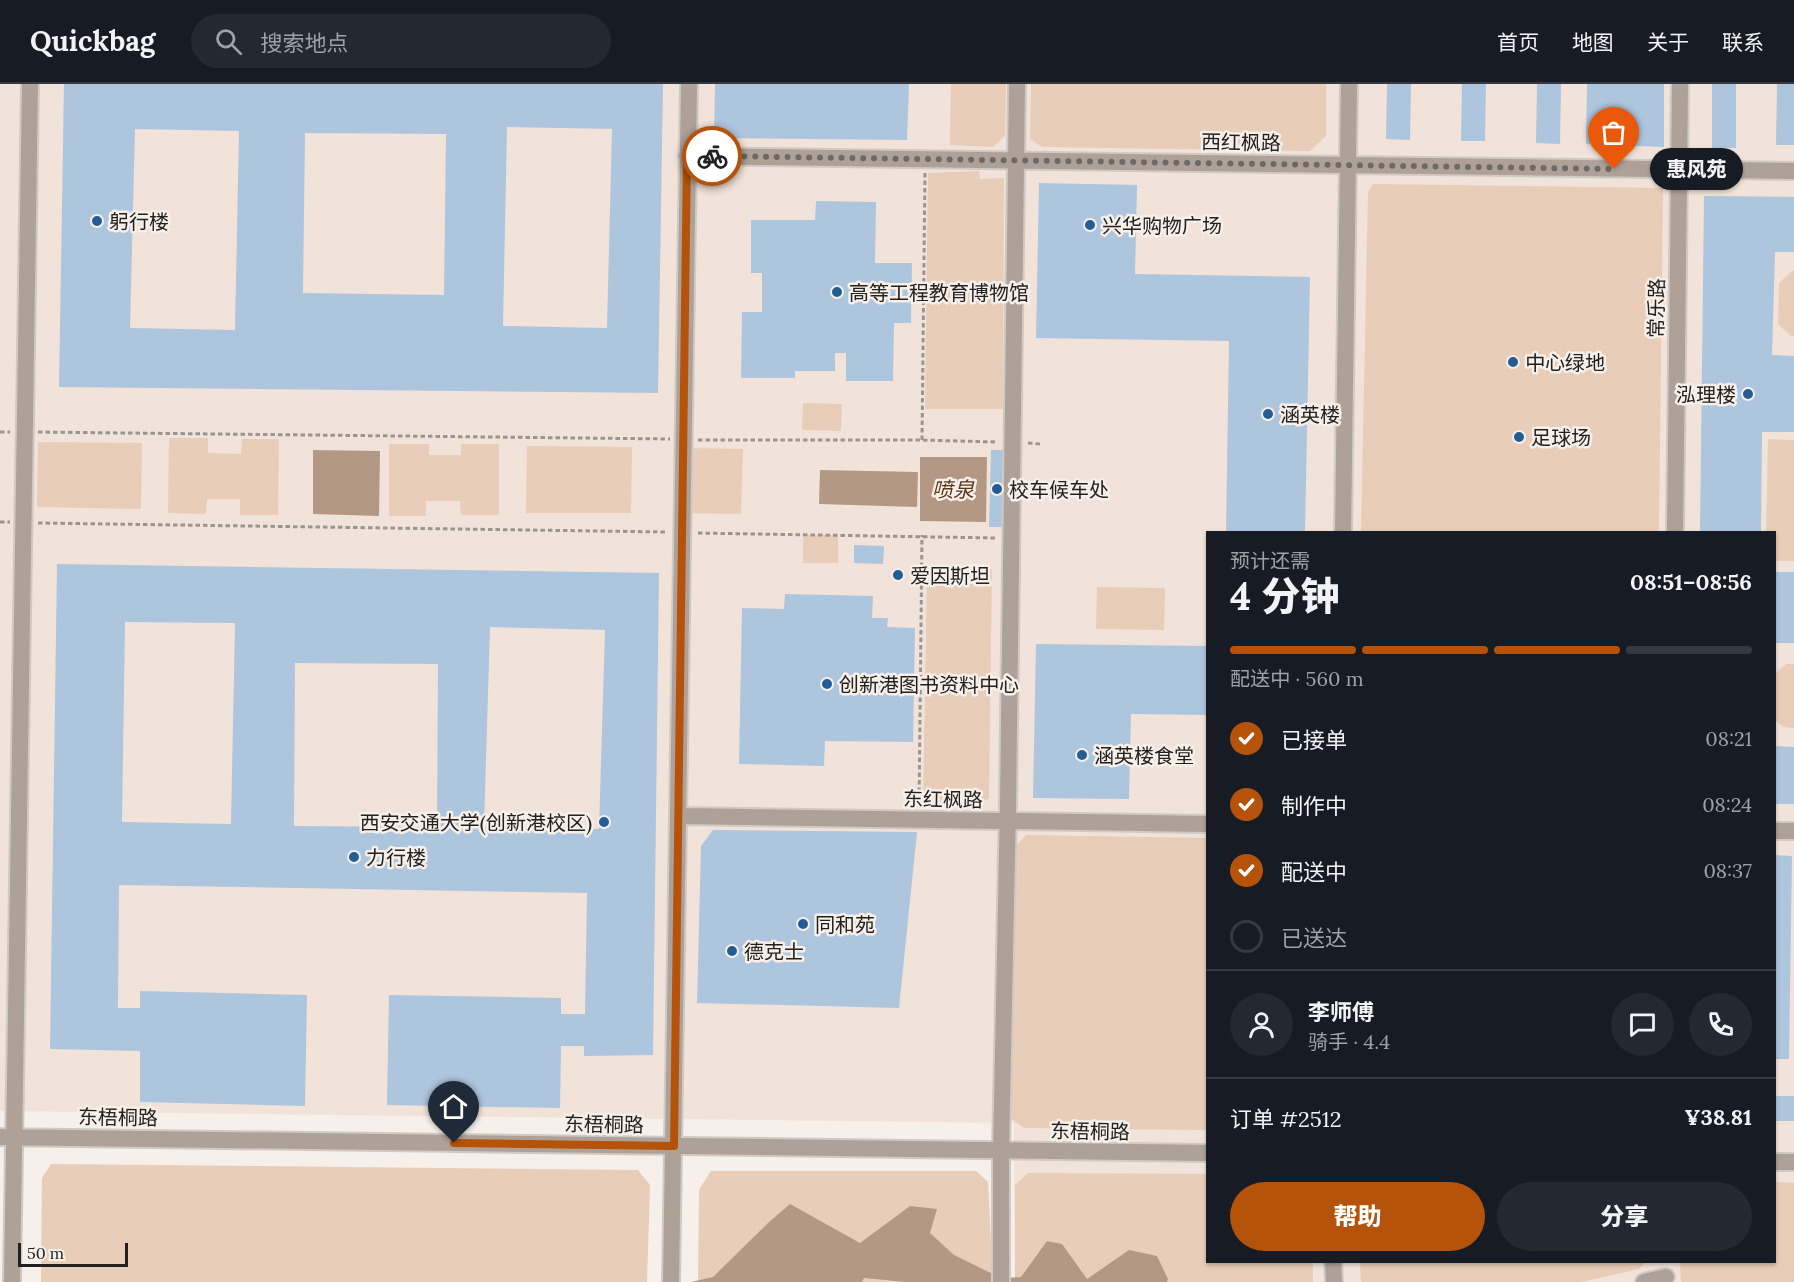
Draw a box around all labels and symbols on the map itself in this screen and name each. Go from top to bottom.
pin [1588,107,1639,169]
courier [682,126,742,186]
street label: 西红枫路 [1201,129,1281,155]
callout: 惠风苑 [1650,148,1743,190]
place label: 躬行楼 [109,209,169,234]
place label: 兴华购物广场 [1102,213,1222,238]
marker: 躬行楼 [90,214,104,228]
marker: 兴华购物广场 [1083,218,1097,232]
street label: 常乐路 [1643,278,1669,338]
place label: 高等工程教育博物馆 [849,280,1029,305]
marker: 高等工程教育博物馆 [830,285,844,299]
place label: 中心绿地 [1525,350,1605,375]
marker: 中心绿地 [1506,355,1520,369]
place label: 泓理楼 [1676,382,1736,407]
marker: 泓理楼 [1741,387,1755,401]
place label: 涵英楼 [1280,402,1340,427]
marker: 涵英楼 [1261,407,1275,421]
place label: 足球场 [1531,425,1591,450]
marker: 足球场 [1512,430,1526,444]
water label: 喷泉 [932,476,975,503]
place label: 校车候车处 [1009,477,1109,502]
marker: 校车候车处 [990,482,1004,496]
place label: 爱因斯坦 [910,563,990,588]
marker: 爱因斯坦 [891,568,905,582]
place label: 创新港图书资料中心 [839,672,1019,697]
marker: 创新港图书资料中心 [820,677,834,691]
place label: 涵英楼食堂 [1094,743,1194,768]
marker: 涵英楼食堂 [1075,748,1089,762]
street label: 东红枫路 [903,786,983,812]
place label: 西安交通大学(创新港校区) [360,810,592,836]
marker: 西安交通大学(创新港校区) [597,815,611,829]
place label: 力行楼 [366,845,426,870]
marker: 力行楼 [347,850,361,864]
place label: 同和苑 [815,912,875,937]
marker: 同和苑 [796,917,810,931]
place label: 德克士 [744,939,804,964]
marker: 德克士 [725,944,739,958]
pin [428,1081,479,1143]
street label: 东梧桐路 [78,1104,158,1130]
street label: 东梧桐路 [564,1111,644,1137]
street label: 东梧桐路 [1050,1118,1130,1144]
scale bar [18,1240,128,1268]

